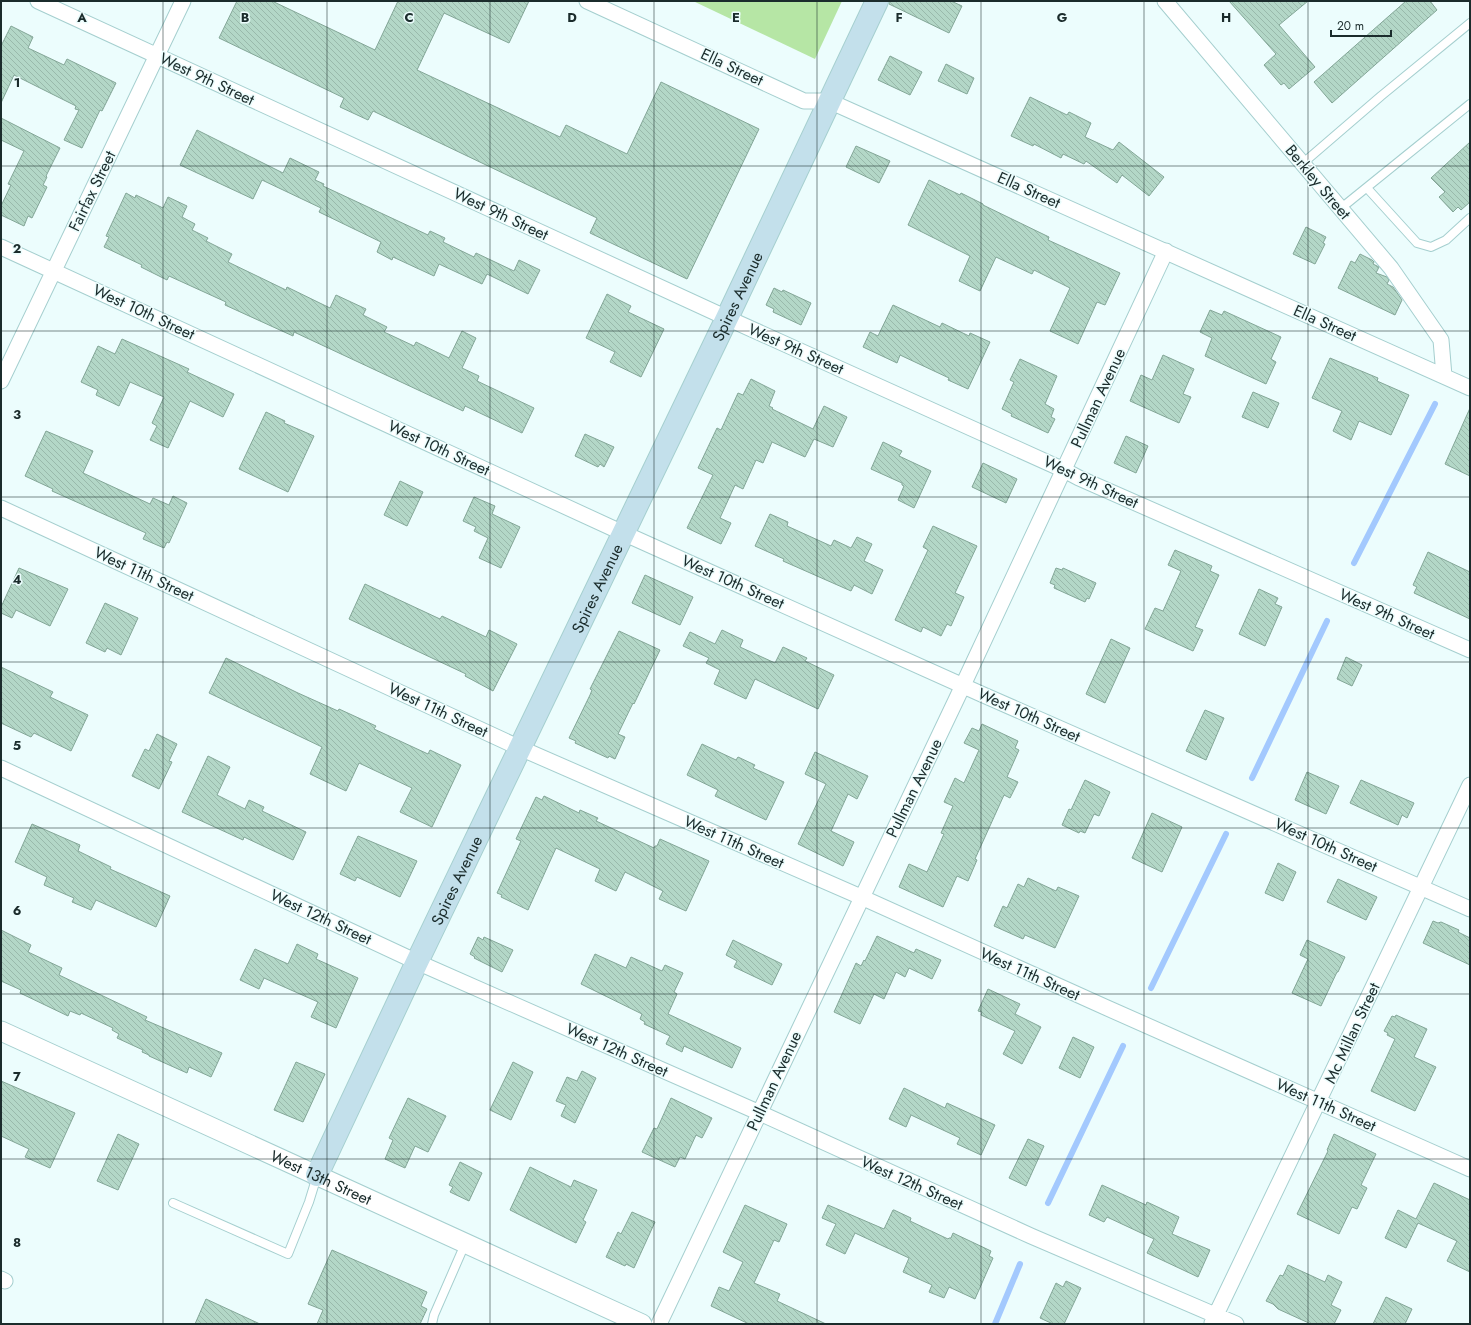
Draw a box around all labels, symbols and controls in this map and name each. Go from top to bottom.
text: A [76,8,87,27]
text: B [241,8,250,27]
text: C [404,8,414,27]
text: D [567,8,577,27]
text: E [732,8,740,27]
text: F [895,8,903,27]
text: G [1057,8,1068,27]
text: H [1221,8,1231,27]
scale bar [1331,12,1391,38]
text: 20 m [1337,17,1364,35]
street label: Ella Street [697,42,767,92]
street label: West 9th Street [156,47,258,111]
text: 1 [14,73,20,92]
street label: Berkley Street [1280,140,1356,225]
street label: Fairfax Street [63,147,121,235]
street label: Ella Street [994,166,1064,214]
street label: West 9th Street [450,182,552,246]
text: 2 [13,239,21,258]
street label: Spires Avenue [706,248,768,345]
street label: West 10th Street [89,278,199,346]
street label: Ella Street [1290,299,1360,347]
street label: West 9th Street [745,318,848,380]
street label: Pullman Avenue [1065,344,1131,452]
text: 3 [13,405,21,424]
street label: West 10th Street [384,414,494,482]
street label: West 9th Street [1040,450,1142,514]
street label: Spires Avenue [566,540,628,637]
street label: West 11th Street [90,541,198,607]
street label: West 10th Street [678,549,788,615]
text: 4 [12,570,22,589]
street label: West 9th Street [1336,583,1439,645]
street label: West 11th Street [384,677,492,743]
street label: West 10th Street [974,682,1084,748]
street label: Pullman Avenue [880,735,948,841]
text: 5 [13,736,21,755]
street label: West 11th Street [680,810,788,874]
street label: West 10th Street [1271,812,1381,878]
street label: Spires Avenue [425,832,488,929]
street label: West 12th Street [267,883,376,951]
text: 6 [13,901,22,920]
street label: West 11th Street [976,942,1084,1006]
street label: Mc Millan Street [1319,979,1386,1087]
street label: West 12th Street [562,1017,672,1083]
street label: Pullman Avenue [741,1027,807,1135]
text: 7 [13,1067,21,1086]
street label: West 11th Street [1272,1073,1380,1137]
street label: West 13th Street [267,1144,376,1211]
street label: West 12th Street [857,1150,967,1216]
text: 8 [13,1233,21,1252]

